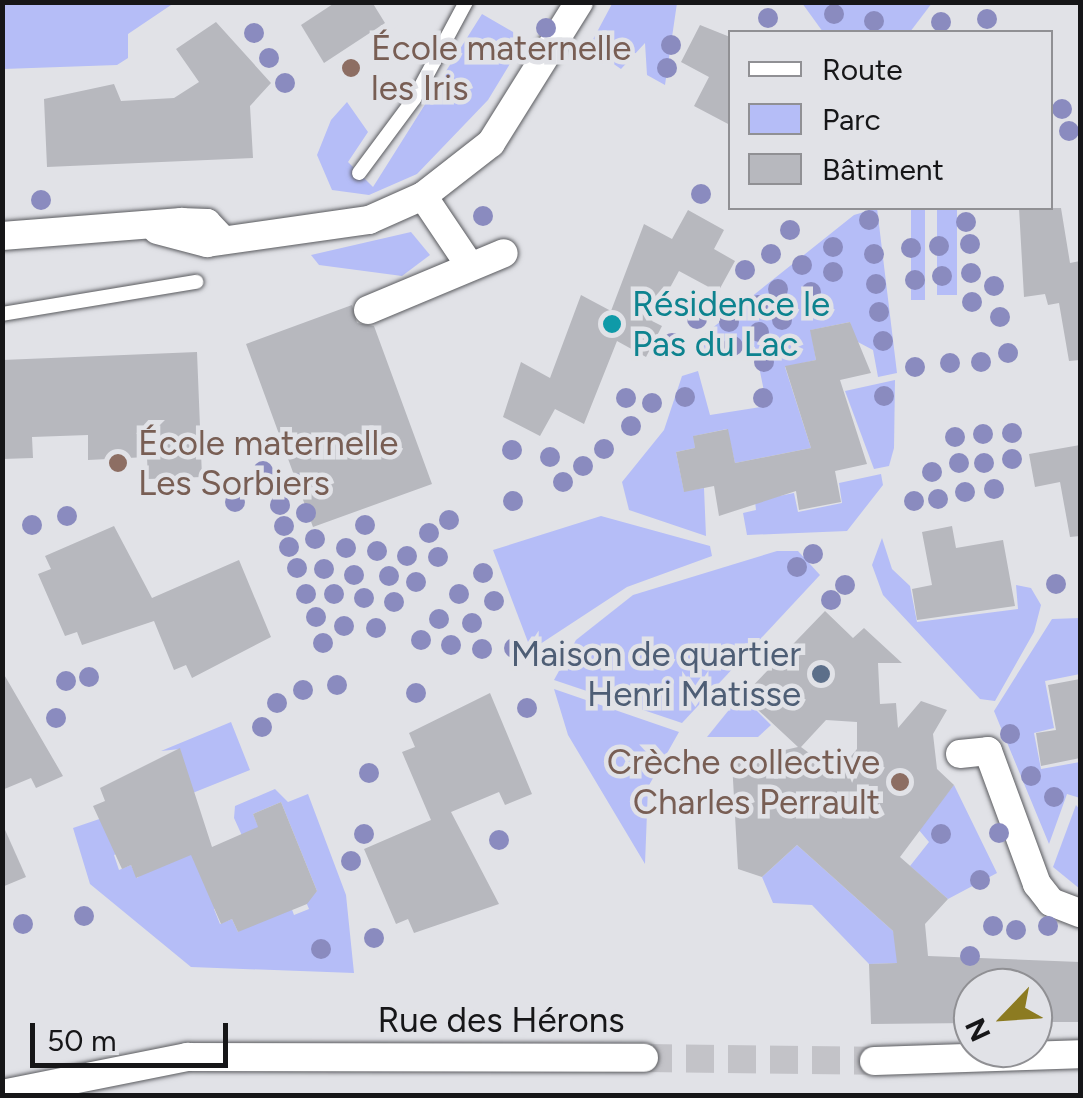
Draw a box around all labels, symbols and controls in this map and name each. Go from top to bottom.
place label: École maternelle les Iris [371,27,631,109]
legend [728,30,1053,210]
text: Route [822,51,903,88]
marker: École maternelle les Iris [340,57,362,79]
text: Parc [822,101,881,138]
text: Bâtiment [822,151,944,188]
place label: Résidence le Pas du Lac [632,283,830,365]
marker: Résidence le Pas du Lac [601,313,623,335]
place label: École maternelle Les Sorbiers [138,422,398,504]
marker: École maternelle Les Sorbiers [107,452,129,474]
place label: Maison de quartier Henri Matisse [511,633,801,715]
marker: Maison de quartier Henri Matisse [810,663,832,685]
place label: Crèche collective Charles Perrault [607,741,880,823]
marker: Crèche collective Charles Perrault [889,771,911,793]
north arrow [953,968,1053,1068]
street label: Rue des Hérons [377,999,625,1041]
scale bar [35,1003,232,1065]
text: N [958,1013,998,1047]
text: 50 m [47,1022,116,1059]

